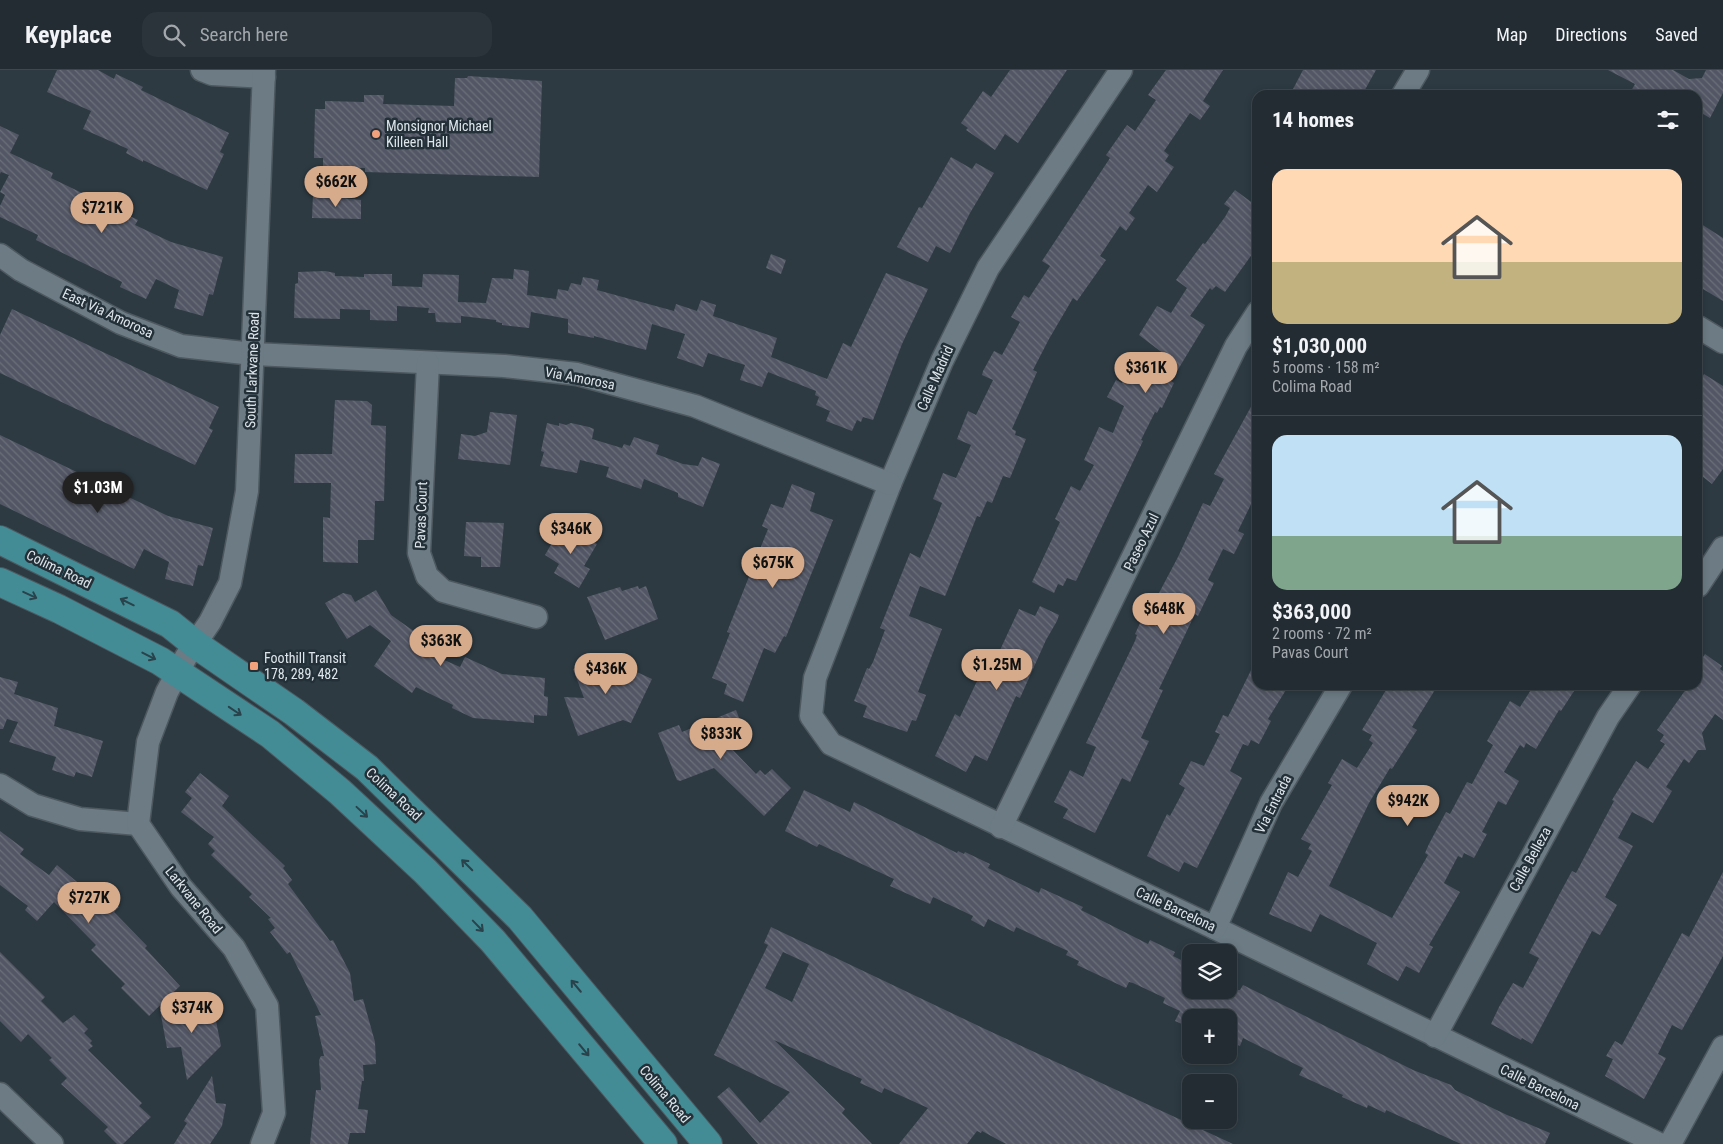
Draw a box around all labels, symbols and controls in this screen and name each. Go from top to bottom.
search box [142,12,492,57]
text: Keyplace [25,21,112,49]
icon: search [160,21,188,49]
text: Search here [200,23,288,46]
text: Map [1496,24,1527,45]
text: Directions [1555,24,1627,45]
text: Saved [1655,24,1698,45]
icon: filters [1654,106,1682,134]
text: 14 homes [1272,108,1354,132]
place label: Monsignor Michael Killeen Hall [386,118,492,150]
marker: Monsignor Michael Killeen Hall [370,128,382,140]
pin: $662K [301,166,371,208]
text: $662K [315,172,357,191]
pin: $721K [67,191,137,234]
text: $721K [81,198,123,217]
icon: home [1432,202,1522,292]
street label: East Via Amorosa [60,285,156,341]
street label: South Larkvane Road [242,312,262,428]
text: $1,030,000 [1272,334,1367,358]
street label: Calle Madrid [914,343,956,413]
pin: $361K [1111,352,1181,394]
text: $361K [1125,358,1167,377]
text: 5 rooms · 158 m² [1272,358,1380,377]
street label: Via Amorosa [544,363,616,393]
text: Colima Road [1272,377,1352,396]
icon: home [1432,467,1522,557]
pin: $1.03M [57,472,139,514]
text: $1.03M [73,478,123,497]
street label: Pavas Court [412,481,430,549]
street label: Paseo Azul [1120,511,1162,573]
pin: $346K [536,512,606,555]
text: $346K [550,519,592,538]
street label: Colima Road [24,546,94,592]
pin: $675K [738,546,808,589]
text: $675K [752,553,794,572]
one-way arrow [22,591,37,601]
pin: $648K [1129,592,1199,635]
one-way arrow [120,597,135,606]
text: $648K [1143,599,1185,618]
text: $363,000 [1272,600,1351,624]
pin: $363K [406,624,476,667]
text: 2 rooms · 72 m² [1272,624,1372,643]
text: $363K [420,631,462,650]
text: Pavas Court [1272,643,1349,662]
pin: $1.25M [956,648,1038,691]
place label: Foothill Transit 178, 289, 482 [264,650,346,682]
one-way arrow [141,652,156,661]
pin: $436K [571,652,641,695]
text: $1.25M [972,655,1022,674]
text: $436K [585,659,627,678]
marker: Foothill Transit 178, 289, 482 [248,660,260,672]
one-way arrow [228,707,242,717]
pin: $833K [686,718,756,760]
text: $833K [700,724,742,743]
street label: Colima Road [363,764,425,824]
street label: Via Entrada [1252,772,1294,836]
pin: $942K [1373,784,1443,827]
text: $942K [1387,791,1429,810]
one-way arrow [356,806,369,818]
street label: Calle Belleza [1506,824,1554,894]
one-way arrow [461,859,473,871]
street label: Larkvane Road [162,863,226,937]
pin: $727K [54,882,124,924]
street label: Calle Barcelona [1134,884,1218,934]
text: $727K [68,888,110,907]
one-way arrow [472,920,484,932]
map controls [1182,944,1237,1129]
button: layers [1182,944,1237,999]
one-way arrow [570,980,581,993]
pin: $374K [157,992,227,1034]
text: $374K [171,998,213,1017]
button: + [1182,1009,1237,1064]
one-way arrow [578,1043,589,1056]
street label: Calle Barcelona [1498,1061,1582,1113]
street label: Colima Road [636,1062,694,1126]
button: − [1182,1074,1237,1129]

